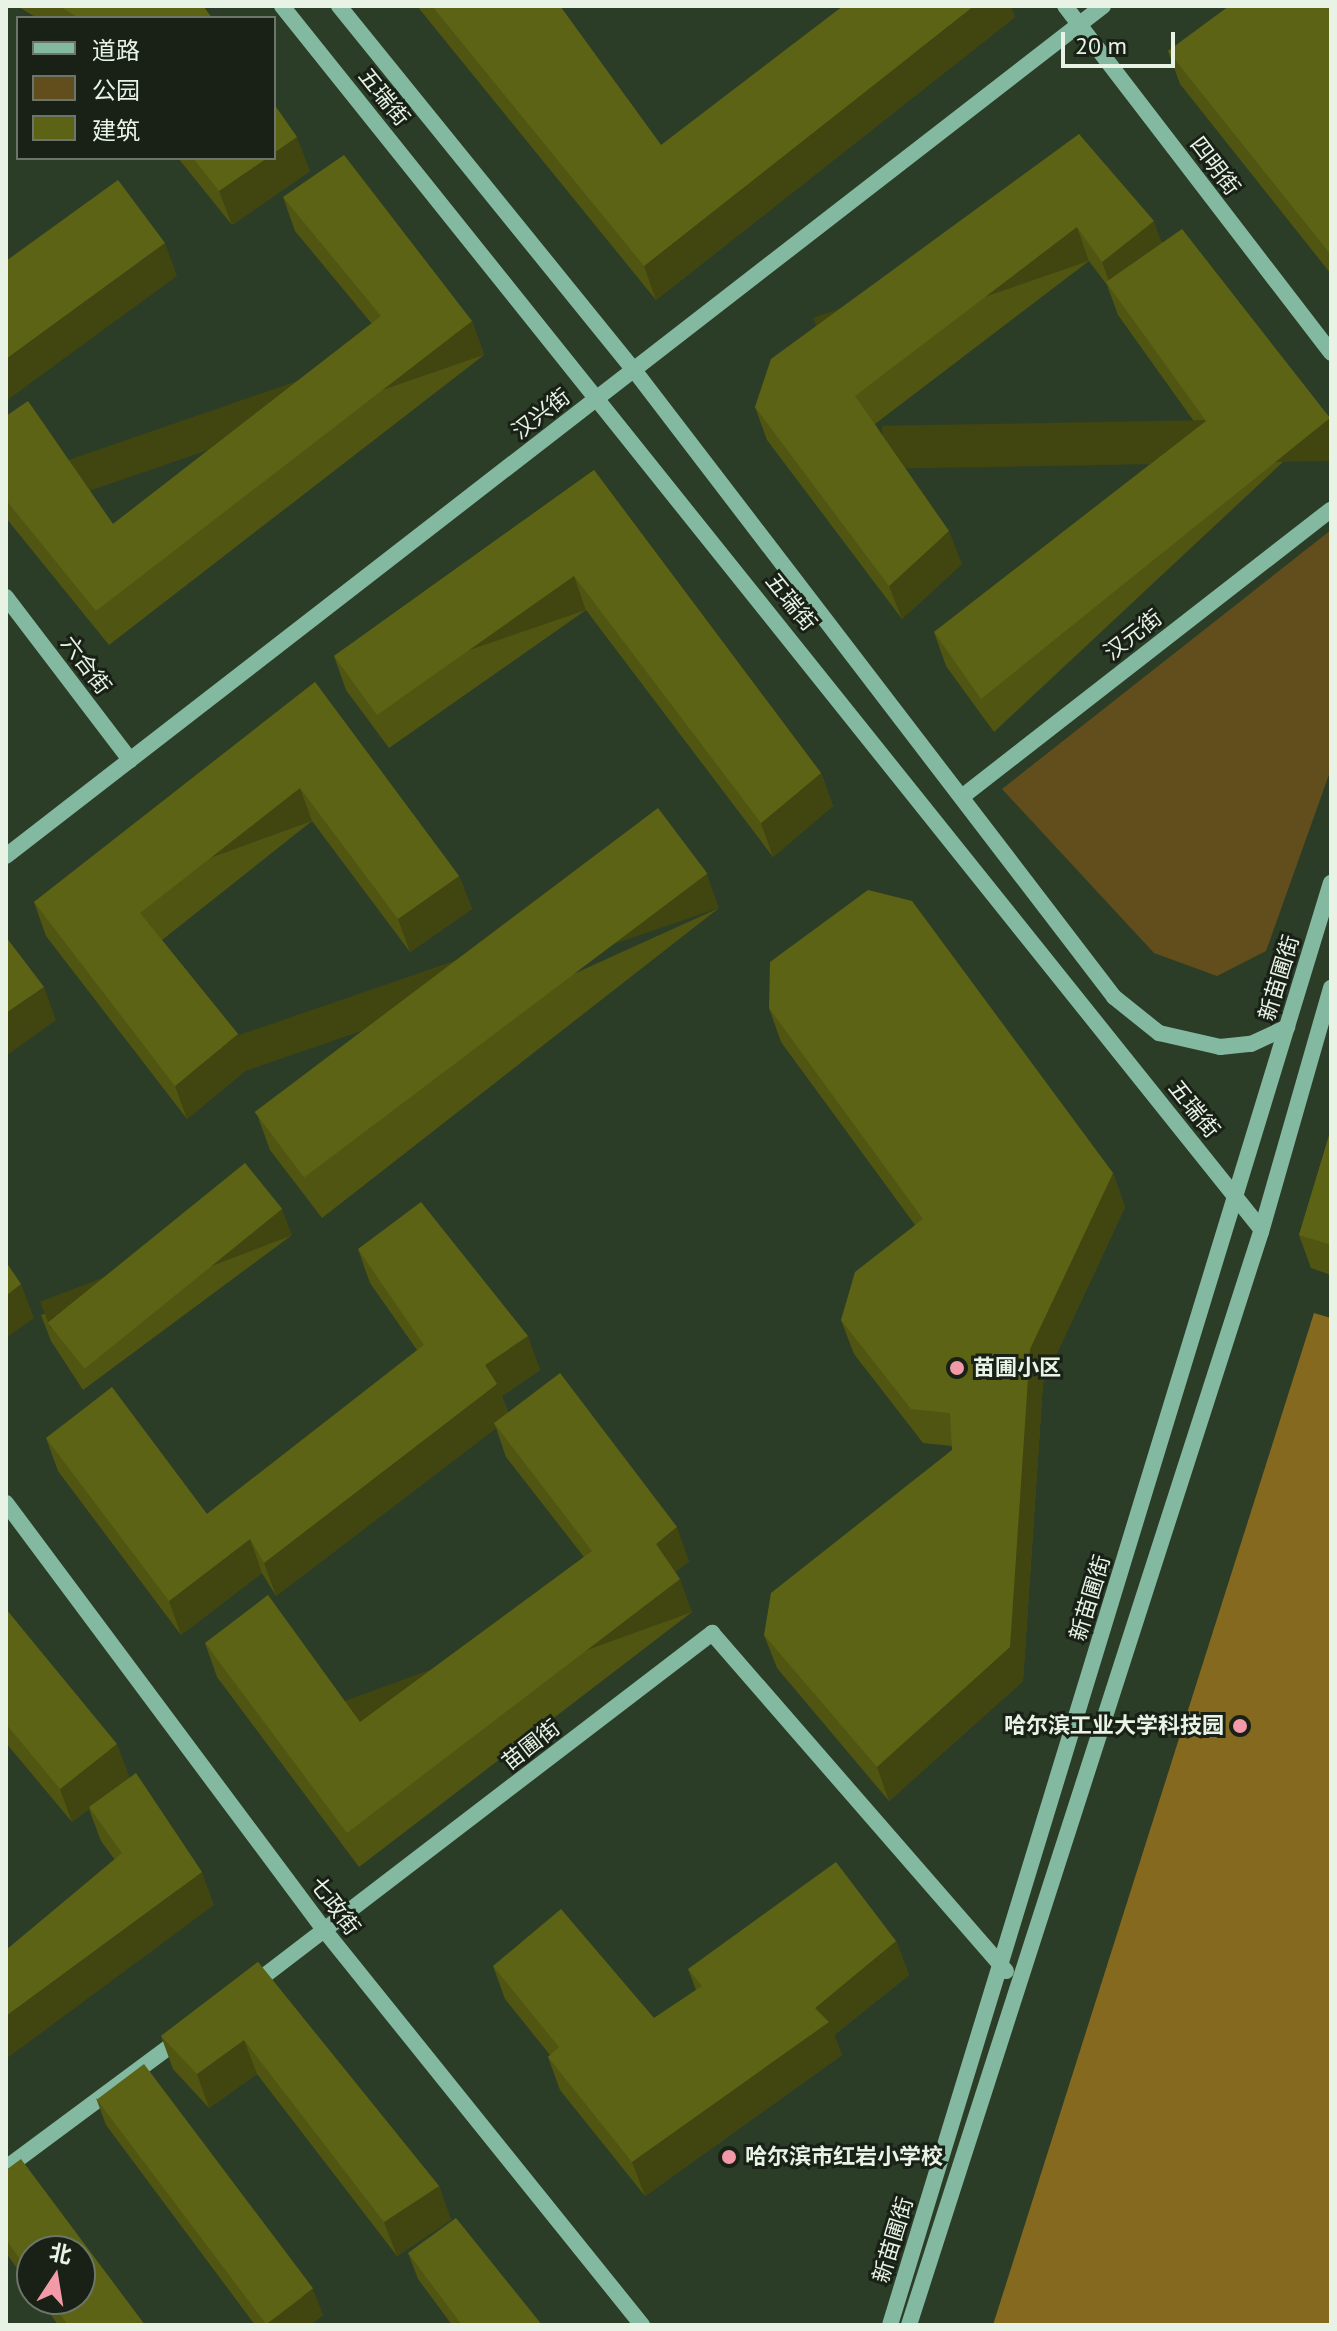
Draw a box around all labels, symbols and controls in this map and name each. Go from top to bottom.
legend [16,16,276,160]
scale bar [1065,16,1179,66]
text: 20 m [1075,30,1127,61]
text: 道路 [92,35,140,66]
street label: 五瑞街 [353,63,415,131]
text: 公园 [92,75,140,106]
text: 建筑 [92,115,140,146]
street label: 四明街 [1185,132,1245,200]
street label: 汉兴街 [507,383,575,445]
street label: 五瑞街 [760,568,822,636]
street label: 汉元街 [1099,604,1167,666]
street label: 六合街 [56,631,116,699]
street label: 新苗圃街 [1254,932,1304,1024]
street label: 五瑞街 [1163,1075,1225,1143]
place label: 苗圃小区 [973,1355,1061,1381]
marker: 苗圃小区 [948,1359,966,1377]
street label: 新苗圃街 [1065,1552,1115,1644]
place label: 哈尔滨工业大学科技园 [1004,1713,1224,1739]
street label: 苗圃街 [497,1714,565,1776]
marker: 哈尔滨工业大学科技园 [1231,1717,1249,1735]
street label: 七政街 [305,1872,365,1940]
place label: 哈尔滨市红岩小学校 [745,2144,943,2170]
marker: 哈尔滨市红岩小学校 [720,2148,738,2166]
street label: 新苗圃街 [868,2194,918,2286]
north arrow [16,2235,96,2315]
text: 北 [47,2237,74,2269]

